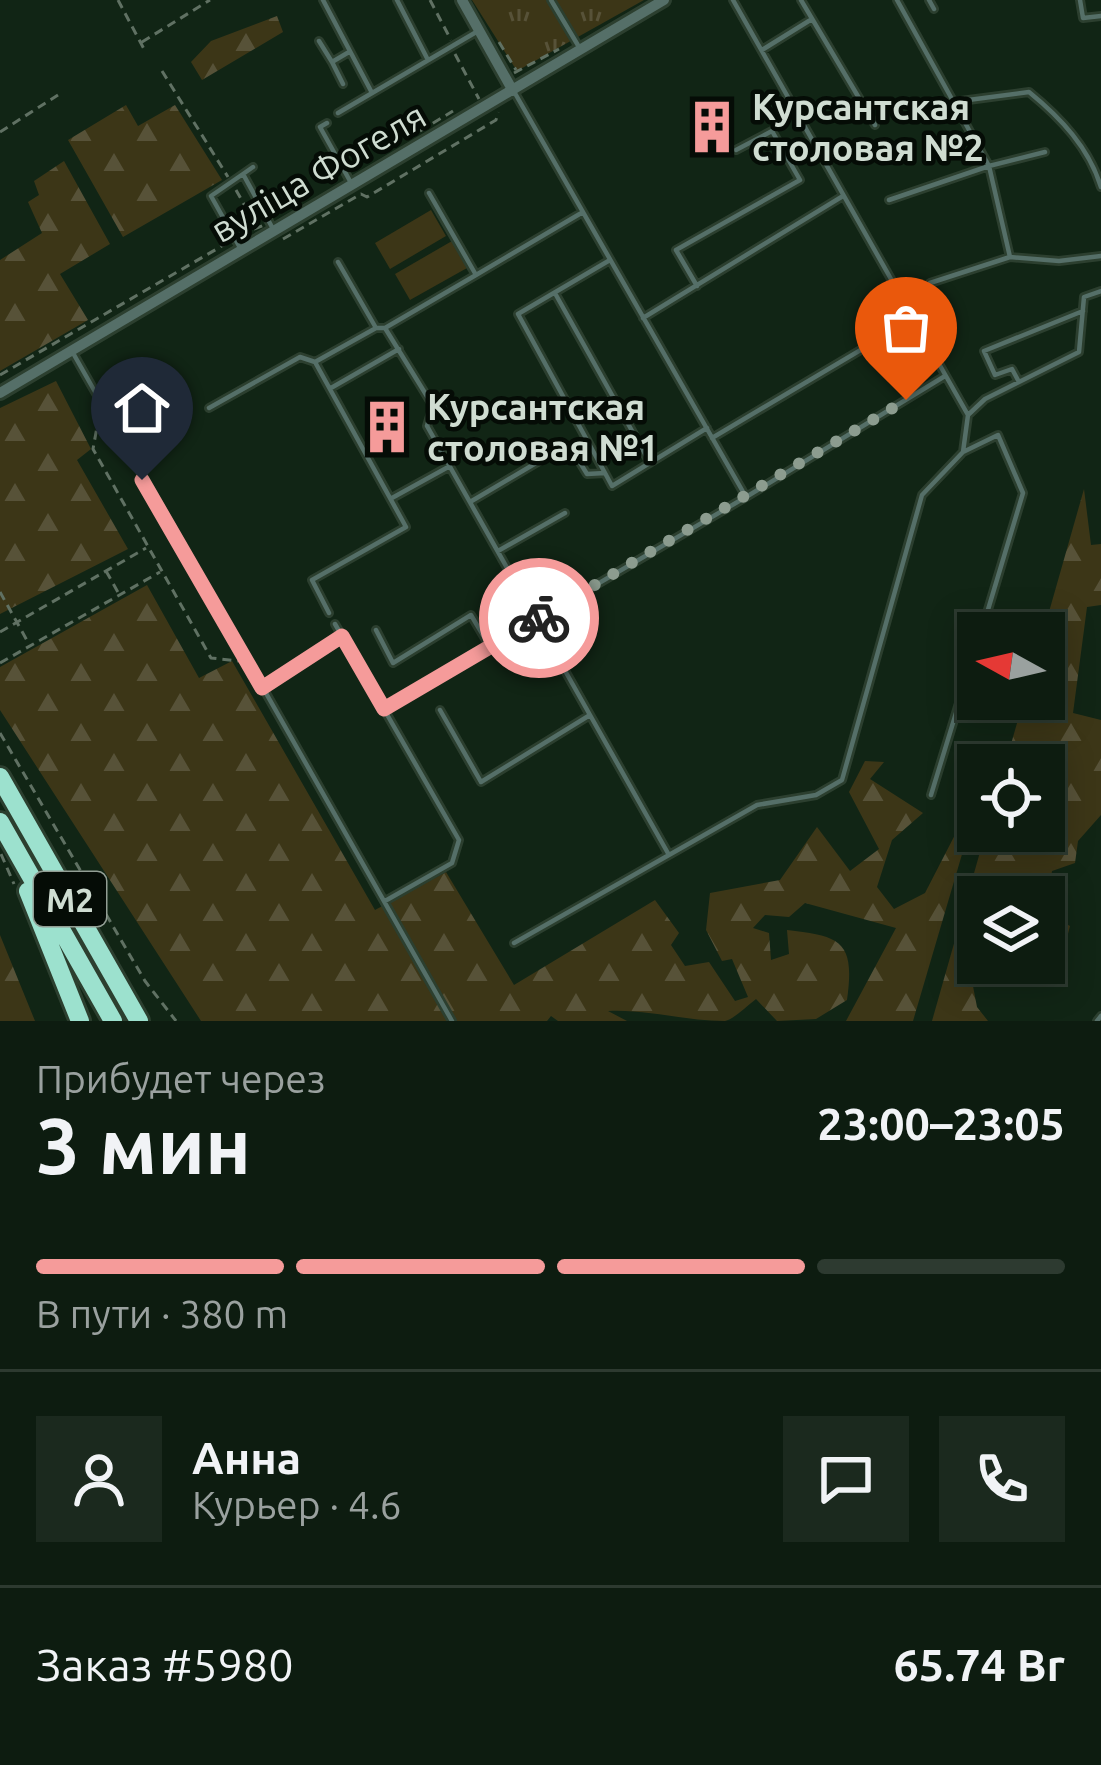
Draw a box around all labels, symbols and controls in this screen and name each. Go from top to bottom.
place label: Курсантская столовая №2 [752,86,984,168]
street label: вуліца Фогеля [203,94,433,250]
building icon: Курсантская столовая №2 [683,98,741,156]
pin [855,277,957,400]
icon: bag [873,295,939,361]
pin [91,357,193,480]
icon: home [109,375,175,441]
place label: Курсантская столовая №1 [427,386,659,468]
building icon: Курсантская столовая №1 [358,398,416,456]
courier [479,558,599,678]
icon: bike [506,585,572,651]
north arrow [957,612,1065,720]
map controls [957,612,1065,984]
button: locate [957,744,1065,852]
road number: М2 [34,872,106,926]
button: layers [957,876,1065,984]
text: Прибудет через [36,1057,325,1100]
text: 23:00–23:05 [817,1098,1065,1149]
text: 3 мин [36,1101,251,1189]
text: В пути · 380 m [36,1292,288,1335]
button: person [36,1416,162,1542]
button: chat [783,1416,909,1542]
button: phone [939,1416,1065,1542]
text: Анна [192,1432,301,1483]
text: Курьер · 4.6 [192,1483,402,1526]
text: Заказ #5980 [36,1639,294,1690]
text: 65.74 Br [893,1639,1065,1690]

